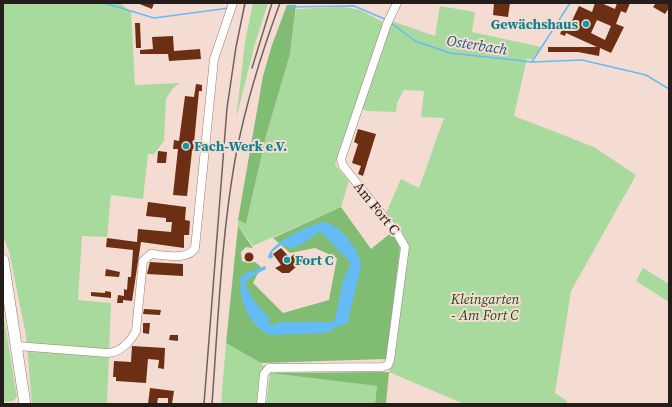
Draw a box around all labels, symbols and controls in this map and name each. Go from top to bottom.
place label: Gewächshaus [491,14,579,34]
marker: Gewächshaus [581,19,591,29]
water label: Osterbach [445,29,509,60]
place label: Fach-Werk e.V. [194,136,287,156]
marker: Fach-Werk e.V. [181,141,191,151]
street label: Am Fort C [349,177,405,239]
place label: Fort C [295,250,334,270]
marker: Fort C [282,255,292,265]
park label: Kleingarten - Am Fort C [450,289,519,325]

